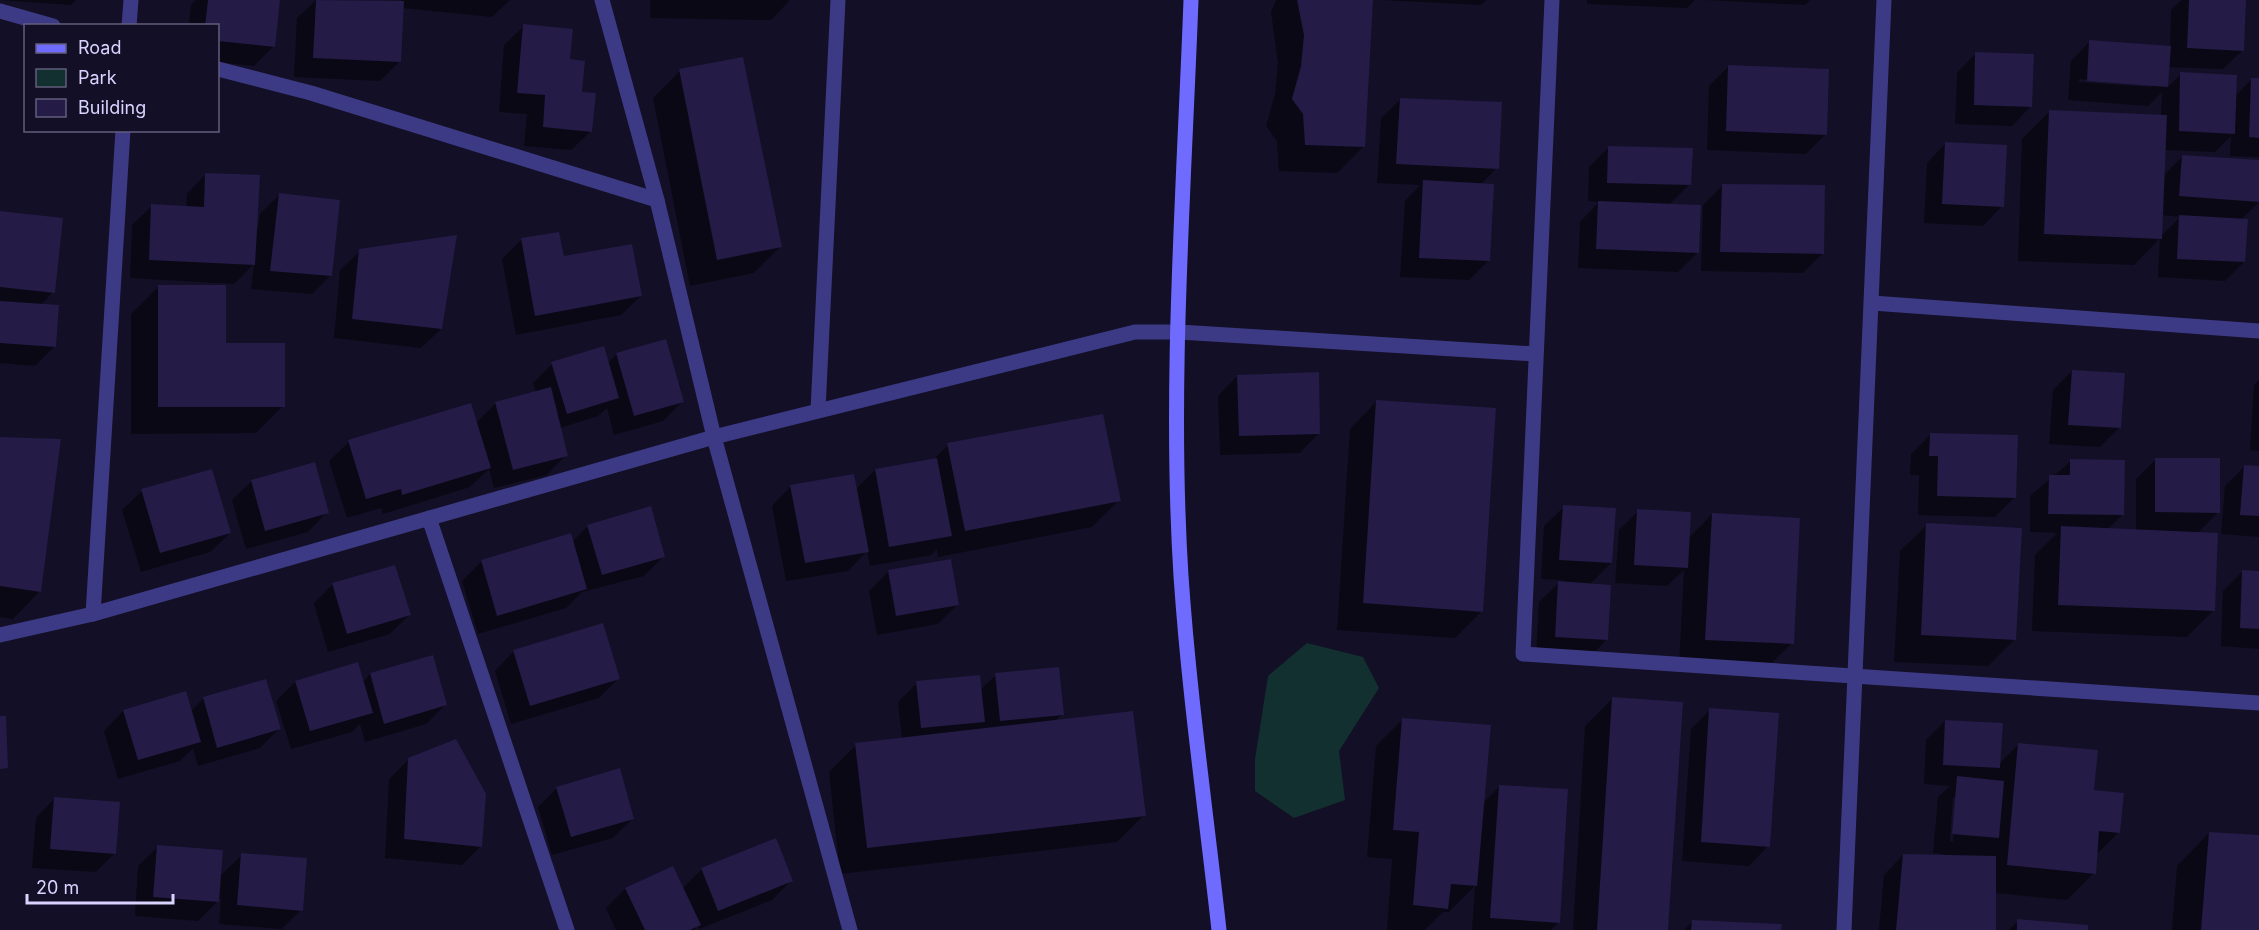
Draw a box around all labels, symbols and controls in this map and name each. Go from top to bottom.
legend [24,24,219,132]
text: Road [78,37,121,58]
text: Park [78,67,117,88]
text: Building [78,97,146,118]
scale bar [27,867,172,905]
text: 20 m [36,877,79,898]

